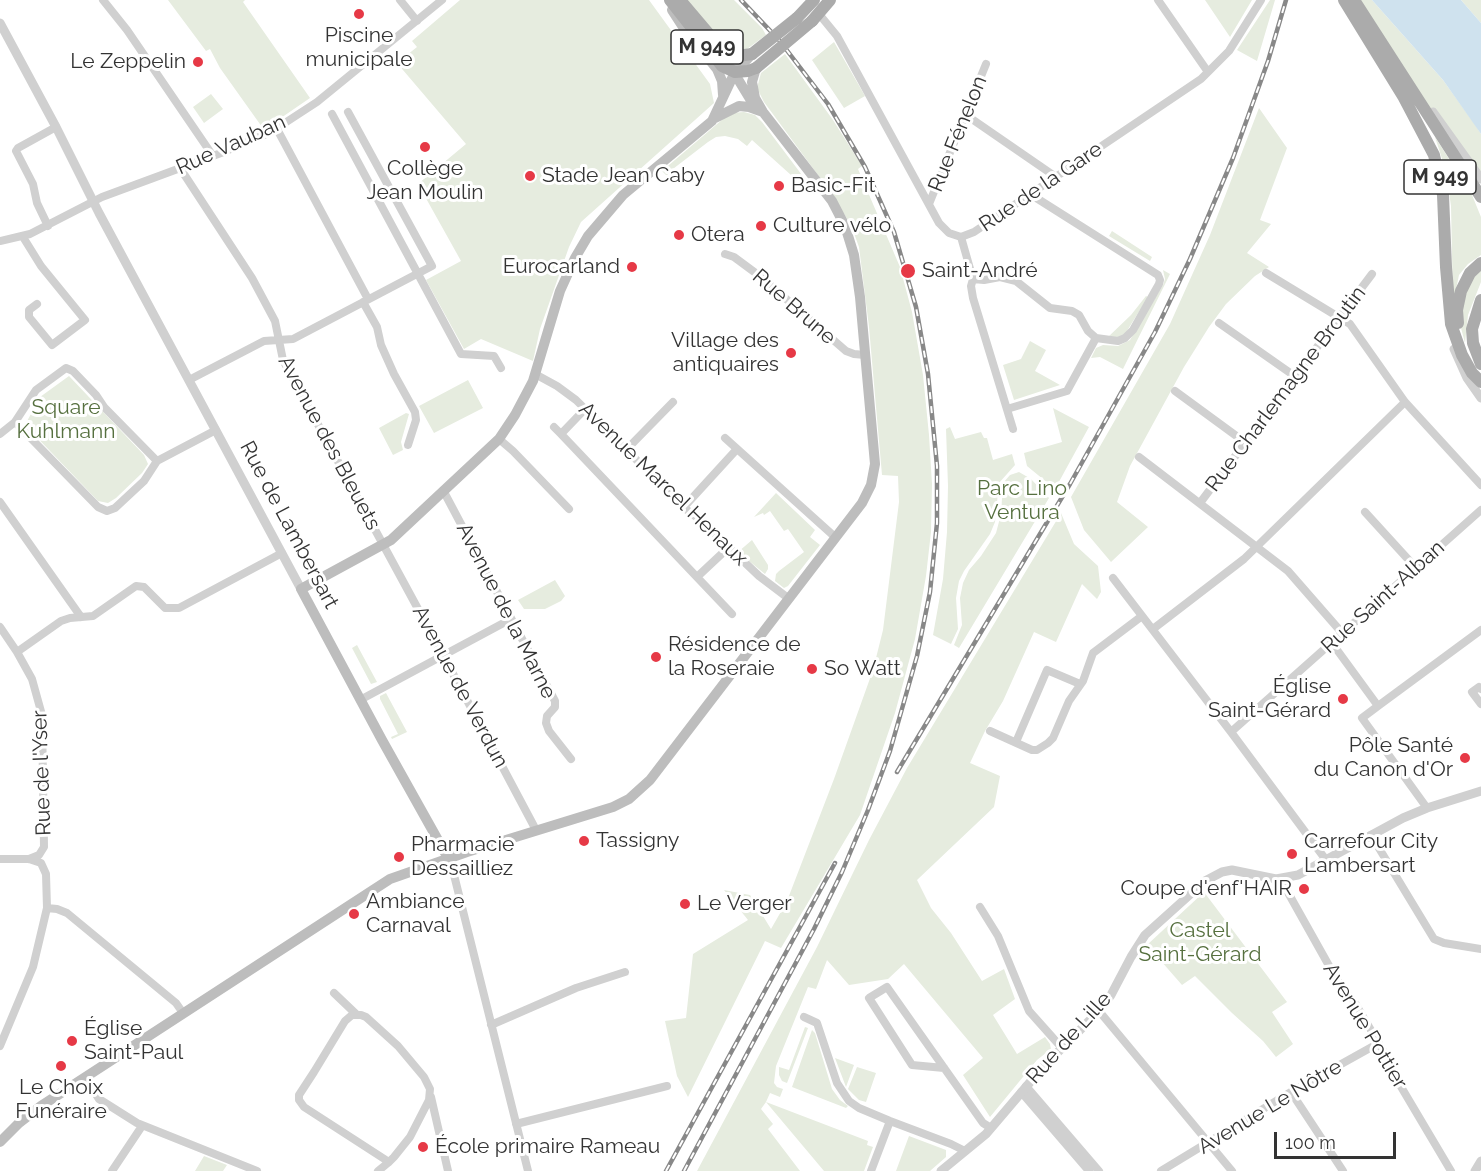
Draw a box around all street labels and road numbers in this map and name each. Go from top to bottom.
road number: M 949 [671,30,743,64]
street label: Rue Fénelon [923,72,993,196]
street label: Rue Vauban [172,110,290,180]
street label: Rue de la Gare [975,137,1107,237]
road number: M 949 [1404,160,1476,194]
street label: Rue Brune [747,264,841,350]
street label: Rue Charlemagne Broutin [1200,281,1372,497]
street label: Avenue des Bleuets [272,352,386,534]
street label: Avenue Marcel Henaux [573,397,753,571]
street label: Rue de Lambersart [234,437,344,613]
street label: Avenue de la Marne [451,519,561,703]
street label: Rue Saint-Alban [1316,535,1450,659]
street label: Avenue de Verdun [407,602,513,772]
street label: Rue de l'Yser [27,710,57,836]
street label: Avenue Pottier [1317,958,1413,1094]
street label: Rue de Lille [1021,987,1117,1089]
street label: Avenue Le Nôtre [1193,1054,1347,1160]

